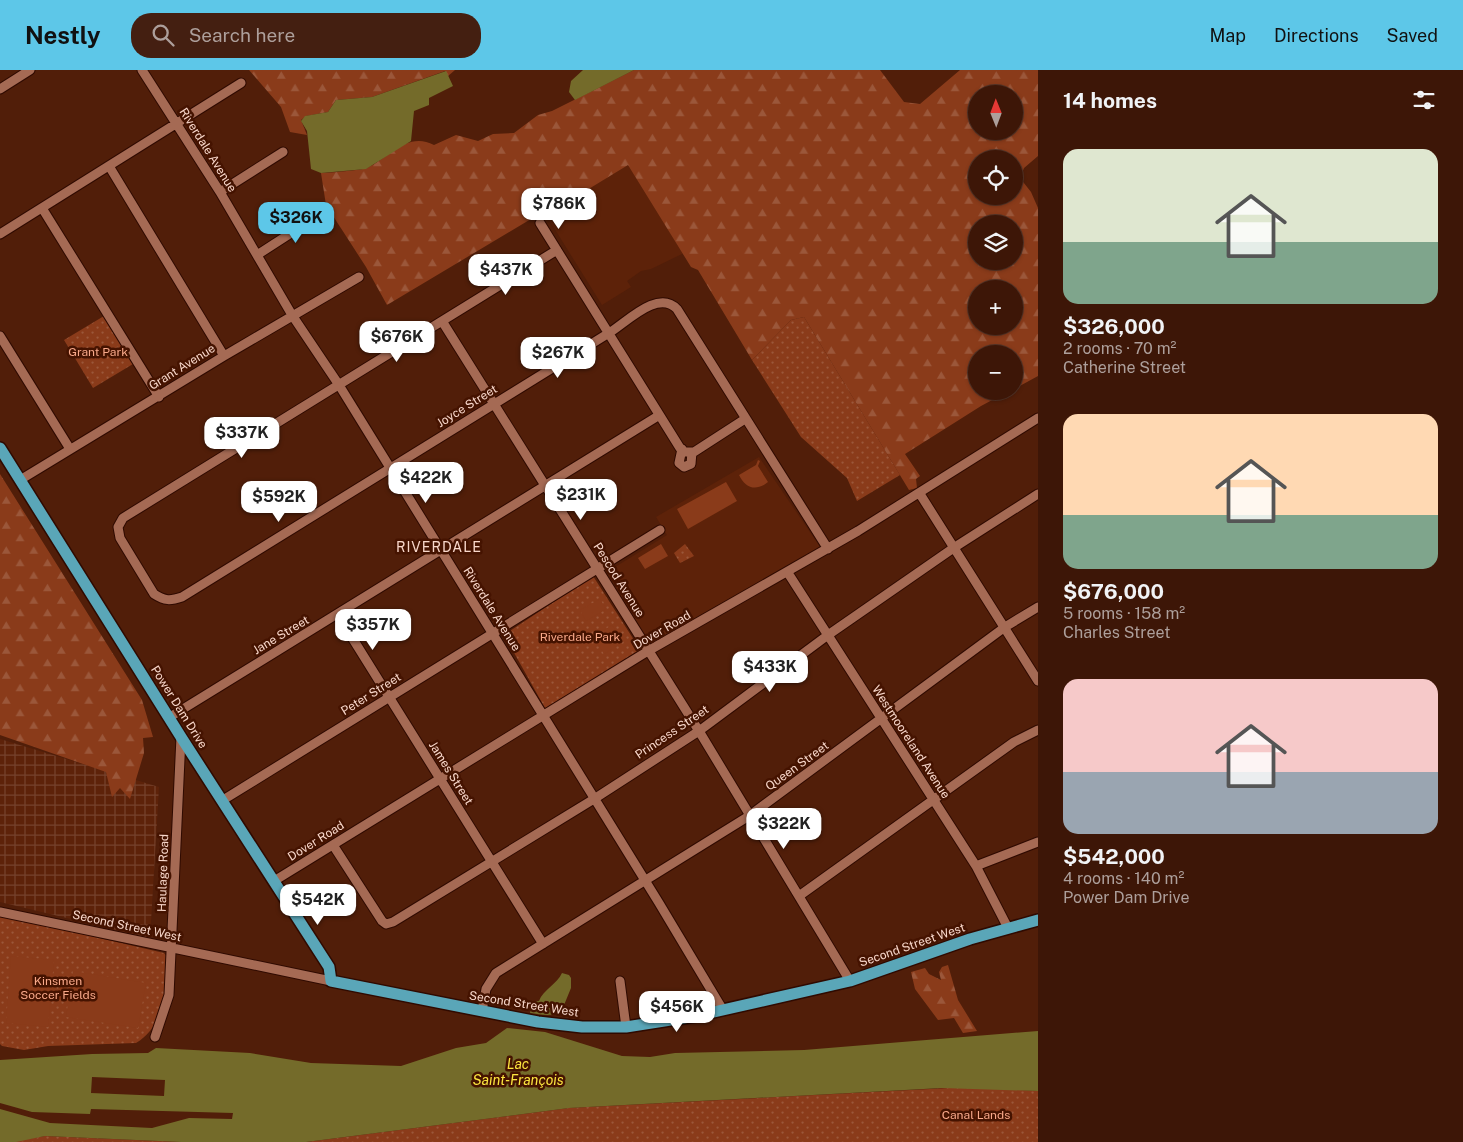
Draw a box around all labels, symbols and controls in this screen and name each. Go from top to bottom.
search box [131,13,481,58]
text: Nestly [25,21,101,49]
icon: search [149,21,177,49]
text: Search here [189,24,295,46]
text: Map [1209,25,1246,46]
text: Directions [1274,25,1359,46]
text: Saved [1387,25,1438,46]
north arrow [968,85,1022,140]
map controls [968,85,1023,400]
icon: filters [1410,86,1438,114]
text: 14 homes [1063,88,1157,113]
street label: Riverdale Avenue [177,105,240,195]
button: locate [968,150,1023,205]
icon: home [1206,181,1296,271]
pin: $786K [524,188,594,230]
text: $786K [532,194,586,213]
pin: $326K [261,202,331,244]
text: $326K [269,208,323,227]
button: layers [968,215,1023,270]
pin: $437K [471,254,541,296]
text: $437K [479,260,533,279]
button: + [968,280,1023,335]
text: $326,000 [1063,314,1165,339]
pin: $676K [362,320,432,363]
text: $676K [370,327,424,346]
pin: $267K [523,336,593,379]
text: 2 rooms · 70 m² [1063,339,1176,358]
street label: Grant Avenue [146,341,218,393]
text: $267K [532,343,584,362]
park label: Grant Park [68,345,128,359]
button: − [968,345,1023,400]
text: Catherine Street [1063,358,1186,377]
street label: Joyce Street [434,382,500,430]
pin: $337K [207,416,277,459]
text: $337K [215,423,269,442]
icon: home [1206,446,1296,536]
pin: $422K [391,462,461,504]
text: $422K [399,468,453,487]
pin: $231K [546,478,616,521]
pin: $592K [244,480,314,523]
text: $231K [556,485,606,504]
text: $592K [252,487,306,506]
district label: RIVERDALE [396,539,482,555]
street label: Pescod Avenue [591,540,648,620]
street label: Riverdale Avenue [461,564,524,654]
text: $676,000 [1063,579,1164,604]
text: 5 rooms · 158 m² [1063,604,1185,623]
pin: $357K [338,608,408,651]
street label: Dover Road [631,608,693,652]
street label: Jane Street [250,613,312,657]
text: $357K [346,615,400,634]
text: Charles Street [1063,623,1170,642]
park label: Riverdale Park [540,630,621,644]
pin: $433K [735,650,805,693]
text: $433K [743,657,797,676]
street label: Power Dam Drive [148,663,210,751]
street label: Peter Street [338,670,404,718]
street label: Westmooreland Avenue [869,683,953,801]
street label: Princess Street [633,702,712,762]
icon: home [1206,711,1296,801]
street label: Queen Street [763,738,831,794]
street label: James Street [426,739,476,808]
pin: $322K [749,808,819,850]
text: $322K [757,814,811,833]
street label: Dover Road [285,818,347,864]
street label: Haulage Road [155,834,171,912]
text: $542,000 [1063,844,1165,869]
text: 4 rooms · 140 m² [1063,869,1184,888]
pin: $542K [283,884,353,926]
text: Power Dam Drive [1063,888,1189,907]
text: $542K [291,890,345,909]
street label: Second Street West [71,908,183,944]
street label: Second Street West [857,920,967,970]
park label: Kinsmen Soccer Fields [20,974,96,1002]
street label: Second Street West [468,988,580,1020]
pin: $456K [642,990,712,1033]
text: $456K [650,997,704,1016]
water label: Lac Saint-François [472,1056,564,1088]
park label: Canal Lands [942,1108,1010,1122]

